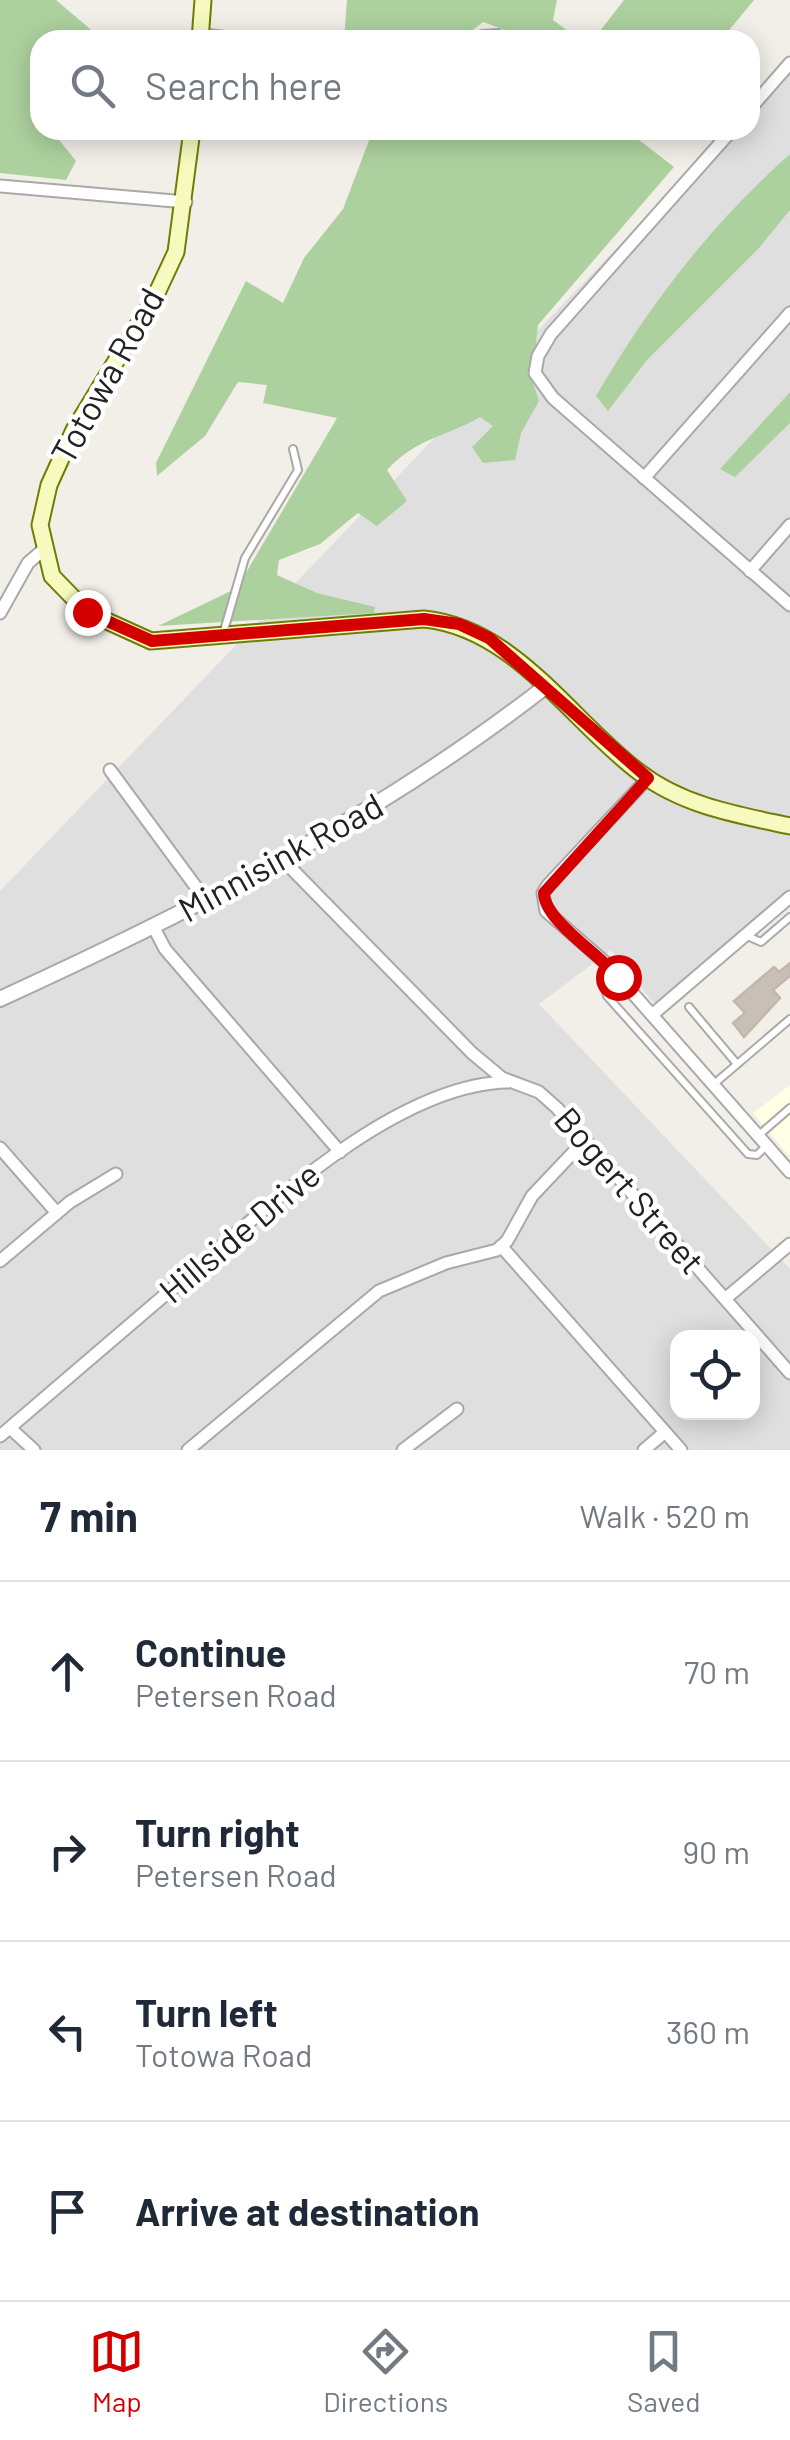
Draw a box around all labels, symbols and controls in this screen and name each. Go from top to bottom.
search box [30,30,760,140]
icon: search [65,58,120,113]
text: Search here [145,62,343,108]
street label: Totowa Road [41,280,172,470]
route end [65,590,111,636]
street label: Minnisink Road [171,783,390,930]
route start [596,955,642,1001]
street label: Bogert Street [547,1098,714,1282]
street label: Hillside Drive [150,1152,327,1311]
map controls [670,1330,760,1420]
button: locate [670,1330,760,1420]
text: 7 min [40,1490,138,1540]
text: Walk · 520 m [580,1496,750,1534]
text: Continue [135,1629,286,1675]
icon: ahead [40,1644,95,1699]
text: 70 m [684,1652,750,1690]
text: Petersen Road [135,1675,337,1713]
text: Turn right [135,1809,300,1855]
icon: right [40,1824,95,1879]
text: 90 m [682,1832,750,1870]
text: Petersen Road [135,1855,337,1893]
text: Turn left [135,1989,278,2035]
icon: left [40,2004,95,2059]
text: 360 m [666,2012,750,2050]
text: Totowa Road [135,2035,312,2073]
icon: arrive [40,2184,95,2239]
text: Arrive at destination [135,2188,480,2234]
tab: Map [89,2324,144,2418]
tab: Directions [323,2324,448,2418]
tab: Saved [627,2324,701,2418]

